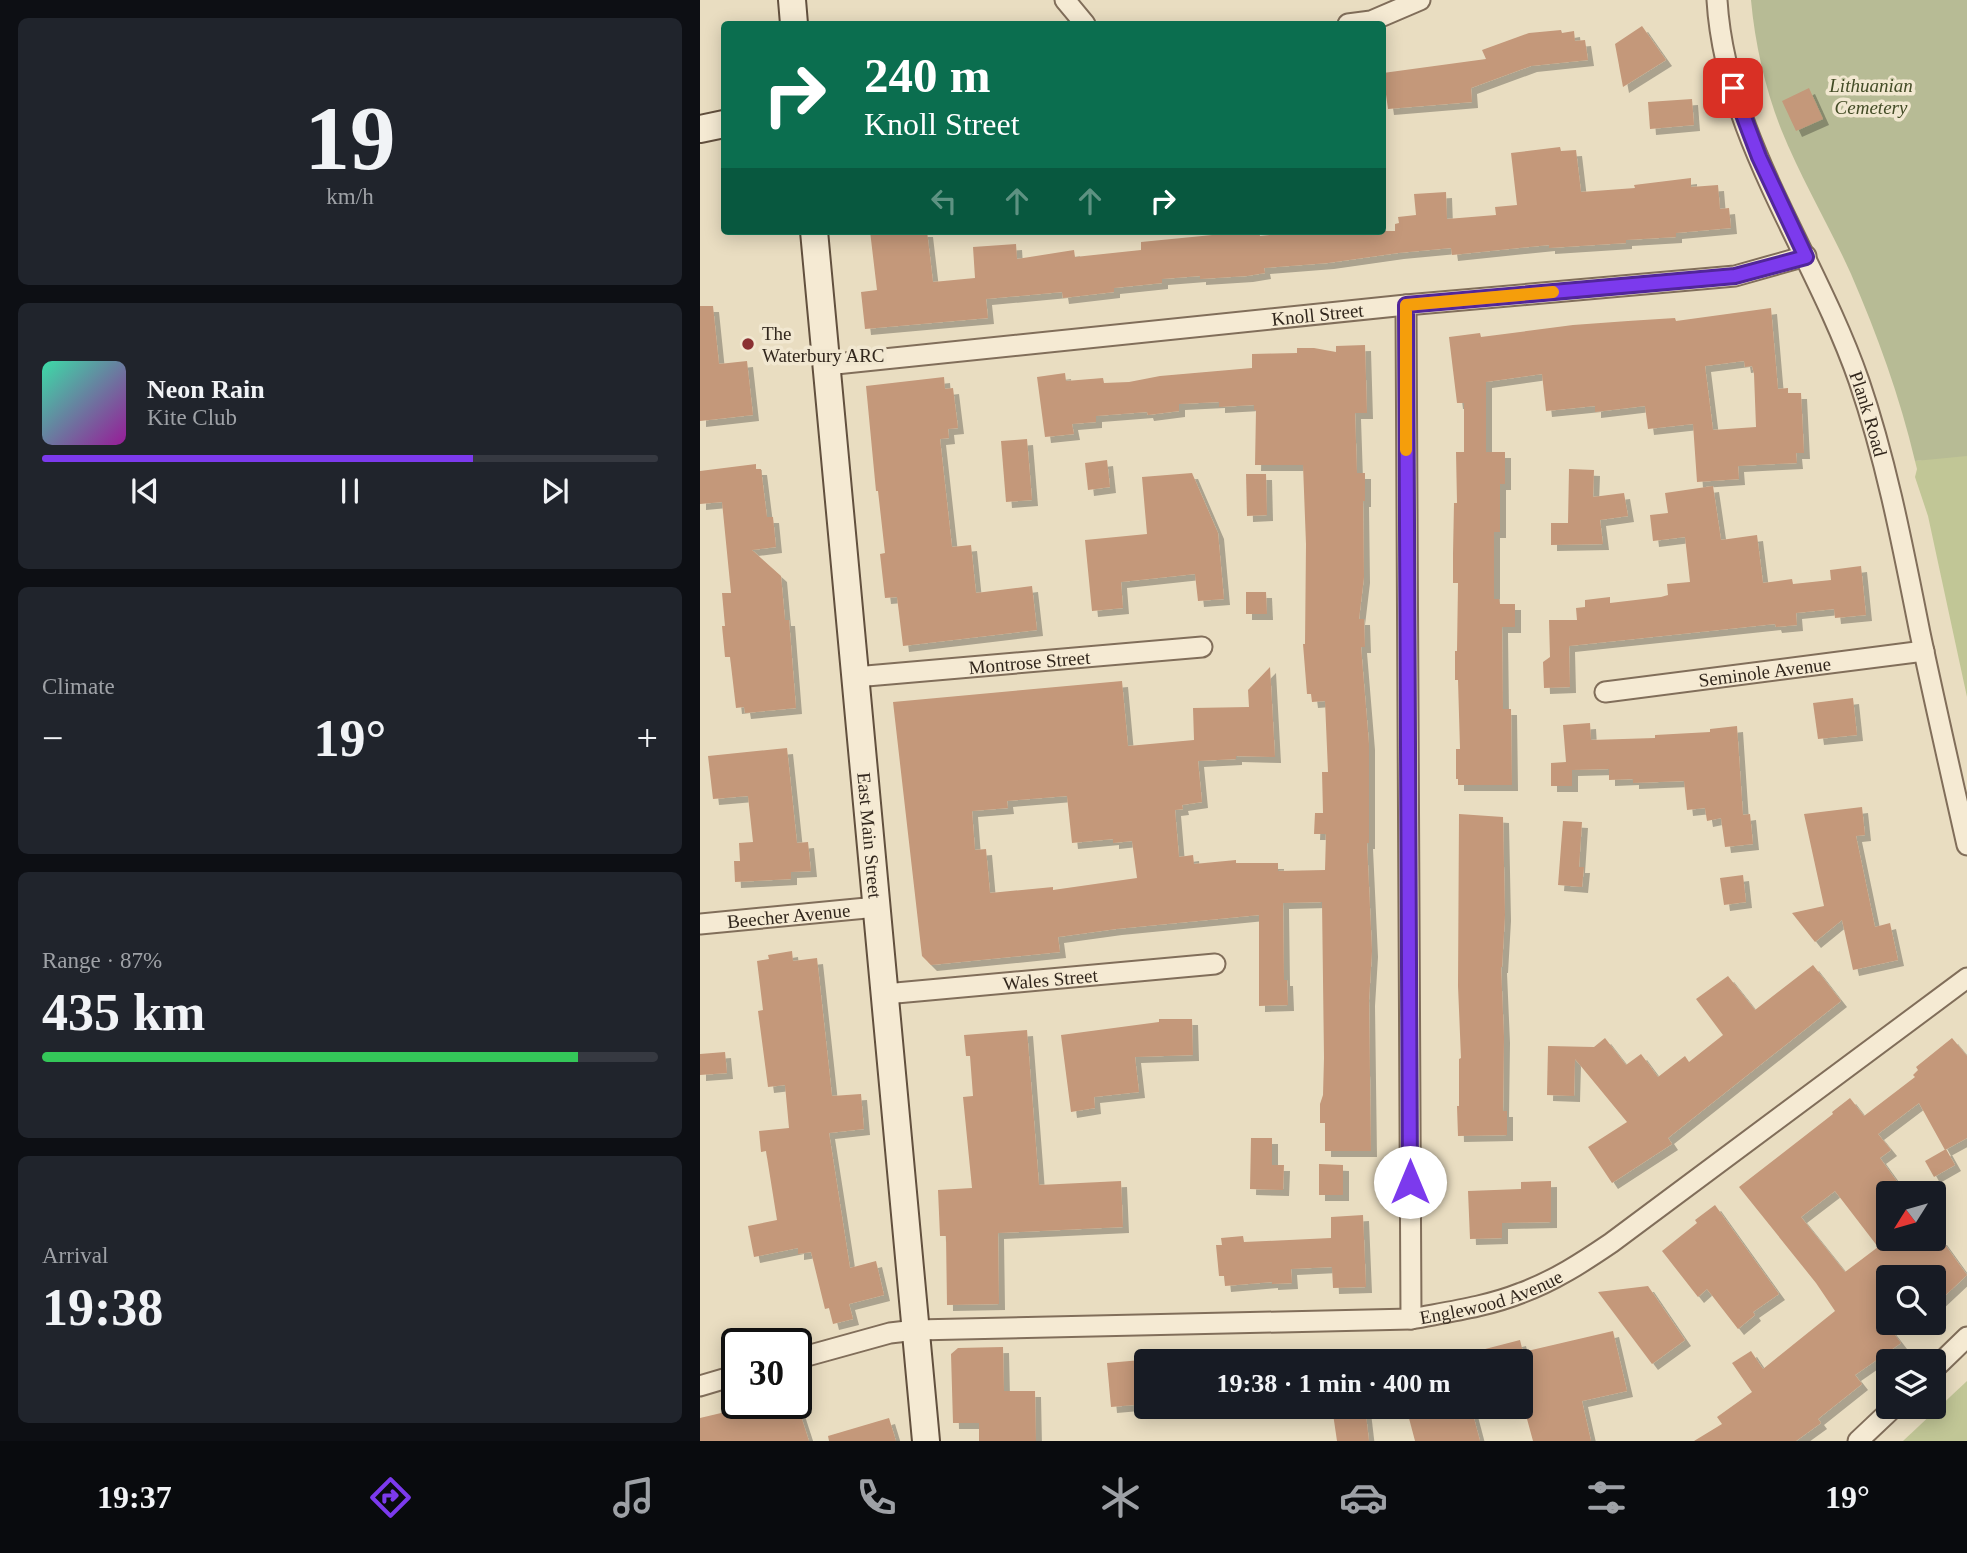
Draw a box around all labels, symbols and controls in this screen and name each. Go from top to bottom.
text: 240 m [864,48,991,103]
icon: right [749,49,840,140]
pin [1703,58,1763,118]
icon: arrive [1714,69,1752,107]
park label: Lithuanian Cemetery [1828,75,1913,118]
text: 19 [305,88,396,189]
text: Knoll Street [864,106,1020,142]
icon: left [925,182,963,220]
icon: ahead [998,182,1036,220]
icon: ahead [1071,182,1109,220]
icon: right [1144,182,1182,220]
text: km/h [326,184,374,209]
street label: Knoll Street [1270,299,1365,329]
place label: The Waterbury ARC [762,323,884,366]
marker: The Waterbury ARC [740,336,756,352]
street label: Plank Road [1846,368,1892,459]
text: Neon Rain [147,375,265,404]
text: Kite Club [147,405,237,430]
icon: previous [126,472,164,510]
icon: pause [331,472,369,510]
icon: next [536,472,574,510]
street label: Montrose Street [968,646,1092,678]
street label: Seminole Avenue [1697,653,1832,690]
text: Climate [42,674,115,699]
text: 19° [314,710,386,767]
text: − [42,717,63,759]
text: + [637,717,658,759]
street label: East Main Street [854,771,886,900]
street label: Beecher Avenue [726,899,851,932]
text: Range · 87% [42,948,162,973]
street label: Wales Street [1002,964,1099,994]
text: 435 km [42,984,205,1041]
position arrow [1373,1145,1447,1219]
north arrow [1876,1181,1946,1251]
map controls [1876,1181,1946,1419]
text: Arrival [42,1243,108,1268]
street label: Englewood Avenue [1418,1265,1566,1328]
button: search [1876,1265,1946,1335]
text: 19:38 [42,1279,163,1336]
speed limit sign: 30 [721,1328,812,1419]
button: layers [1876,1349,1946,1419]
text: 19:38 · 1 min · 400 m [1217,1369,1451,1398]
icon: directions [366,1473,415,1522]
icon: music [609,1473,658,1522]
icon: phone [852,1473,901,1522]
icon: climate [1096,1473,1145,1522]
icon: car [1339,1473,1388,1522]
icon: filters [1582,1473,1631,1522]
text: 19:37 [97,1479,172,1515]
text: 19° [1825,1479,1870,1515]

